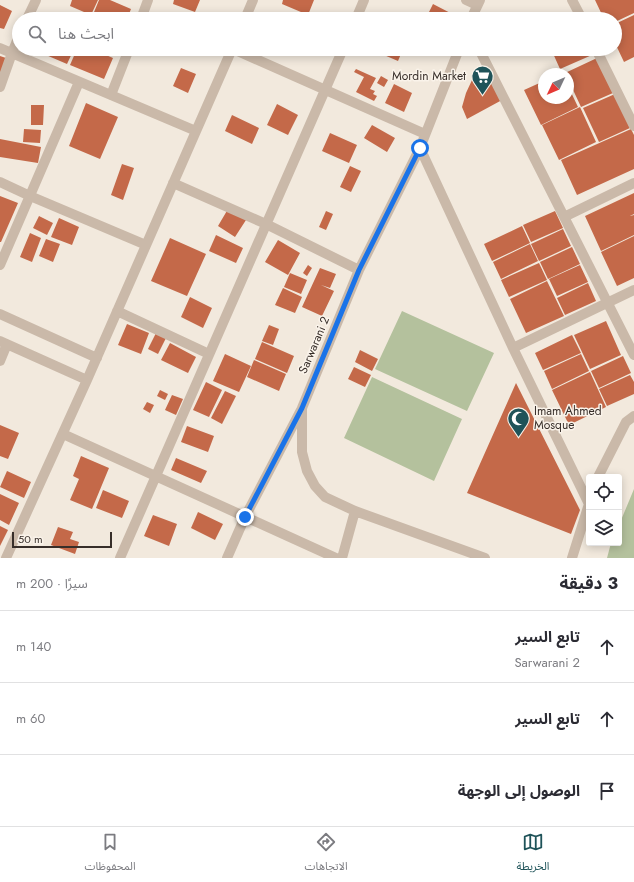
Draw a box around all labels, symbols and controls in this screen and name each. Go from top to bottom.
search box [12,12,622,56]
icon: search [26,23,48,45]
text: ابحث هنا [58,23,114,45]
supermarket icon: Mordin Market [469,63,495,96]
place label: Mordin Market [392,67,466,85]
north arrow [538,68,574,104]
route start [411,139,429,157]
street label: Sarwarani 2 [294,313,334,376]
place label: Imam Ahmed Mosque [534,402,602,434]
mosque icon: Imam Ahmed Mosque [505,405,531,438]
map controls [586,474,622,546]
button: locate [586,474,622,510]
route end [236,508,254,526]
button: layers [586,510,622,546]
scale bar [12,530,112,549]
text: 50 m [18,531,43,547]
text: 3 دقيقة [560,571,618,595]
text: سيرًا · 200 m [16,574,88,593]
text: تابع السير [515,626,580,648]
icon: ahead [596,636,618,658]
text: 140 m [16,637,51,656]
text: Sarwarani 2 [514,653,580,672]
text: تابع السير [515,708,580,730]
icon: ahead [596,708,618,730]
text: 60 m [16,709,45,728]
text: الوصول إلى الوجهة [458,780,580,802]
icon: arrive [596,780,618,802]
tab: المحفوظات [85,831,136,878]
tab: الاتجاهات [305,831,348,878]
tab: الخريطة [517,831,550,878]

